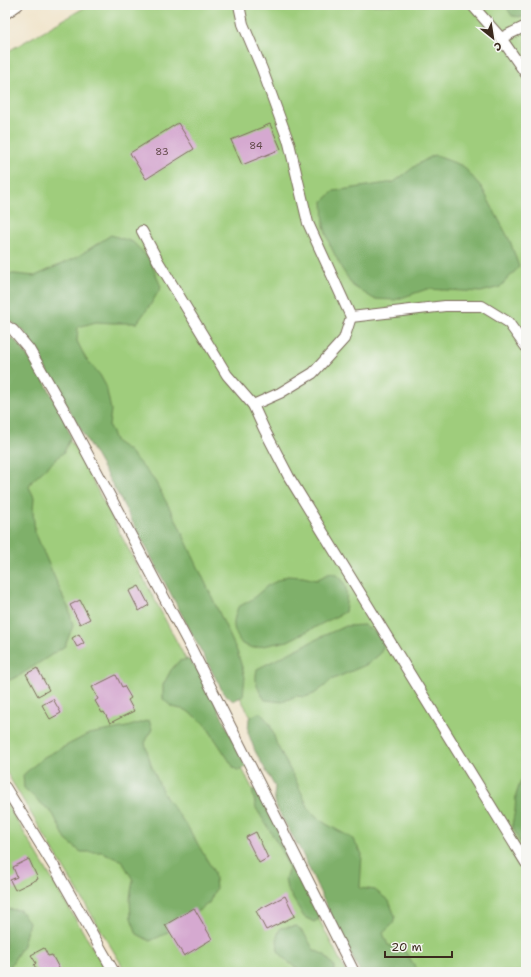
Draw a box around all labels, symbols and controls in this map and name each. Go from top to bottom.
north arrow [473,18,513,58]
text: С [491,38,504,55]
house number: 84 [249,139,263,152]
house number: 83 [155,145,169,158]
scale bar [385,933,452,959]
text: 20 m [391,939,422,955]

